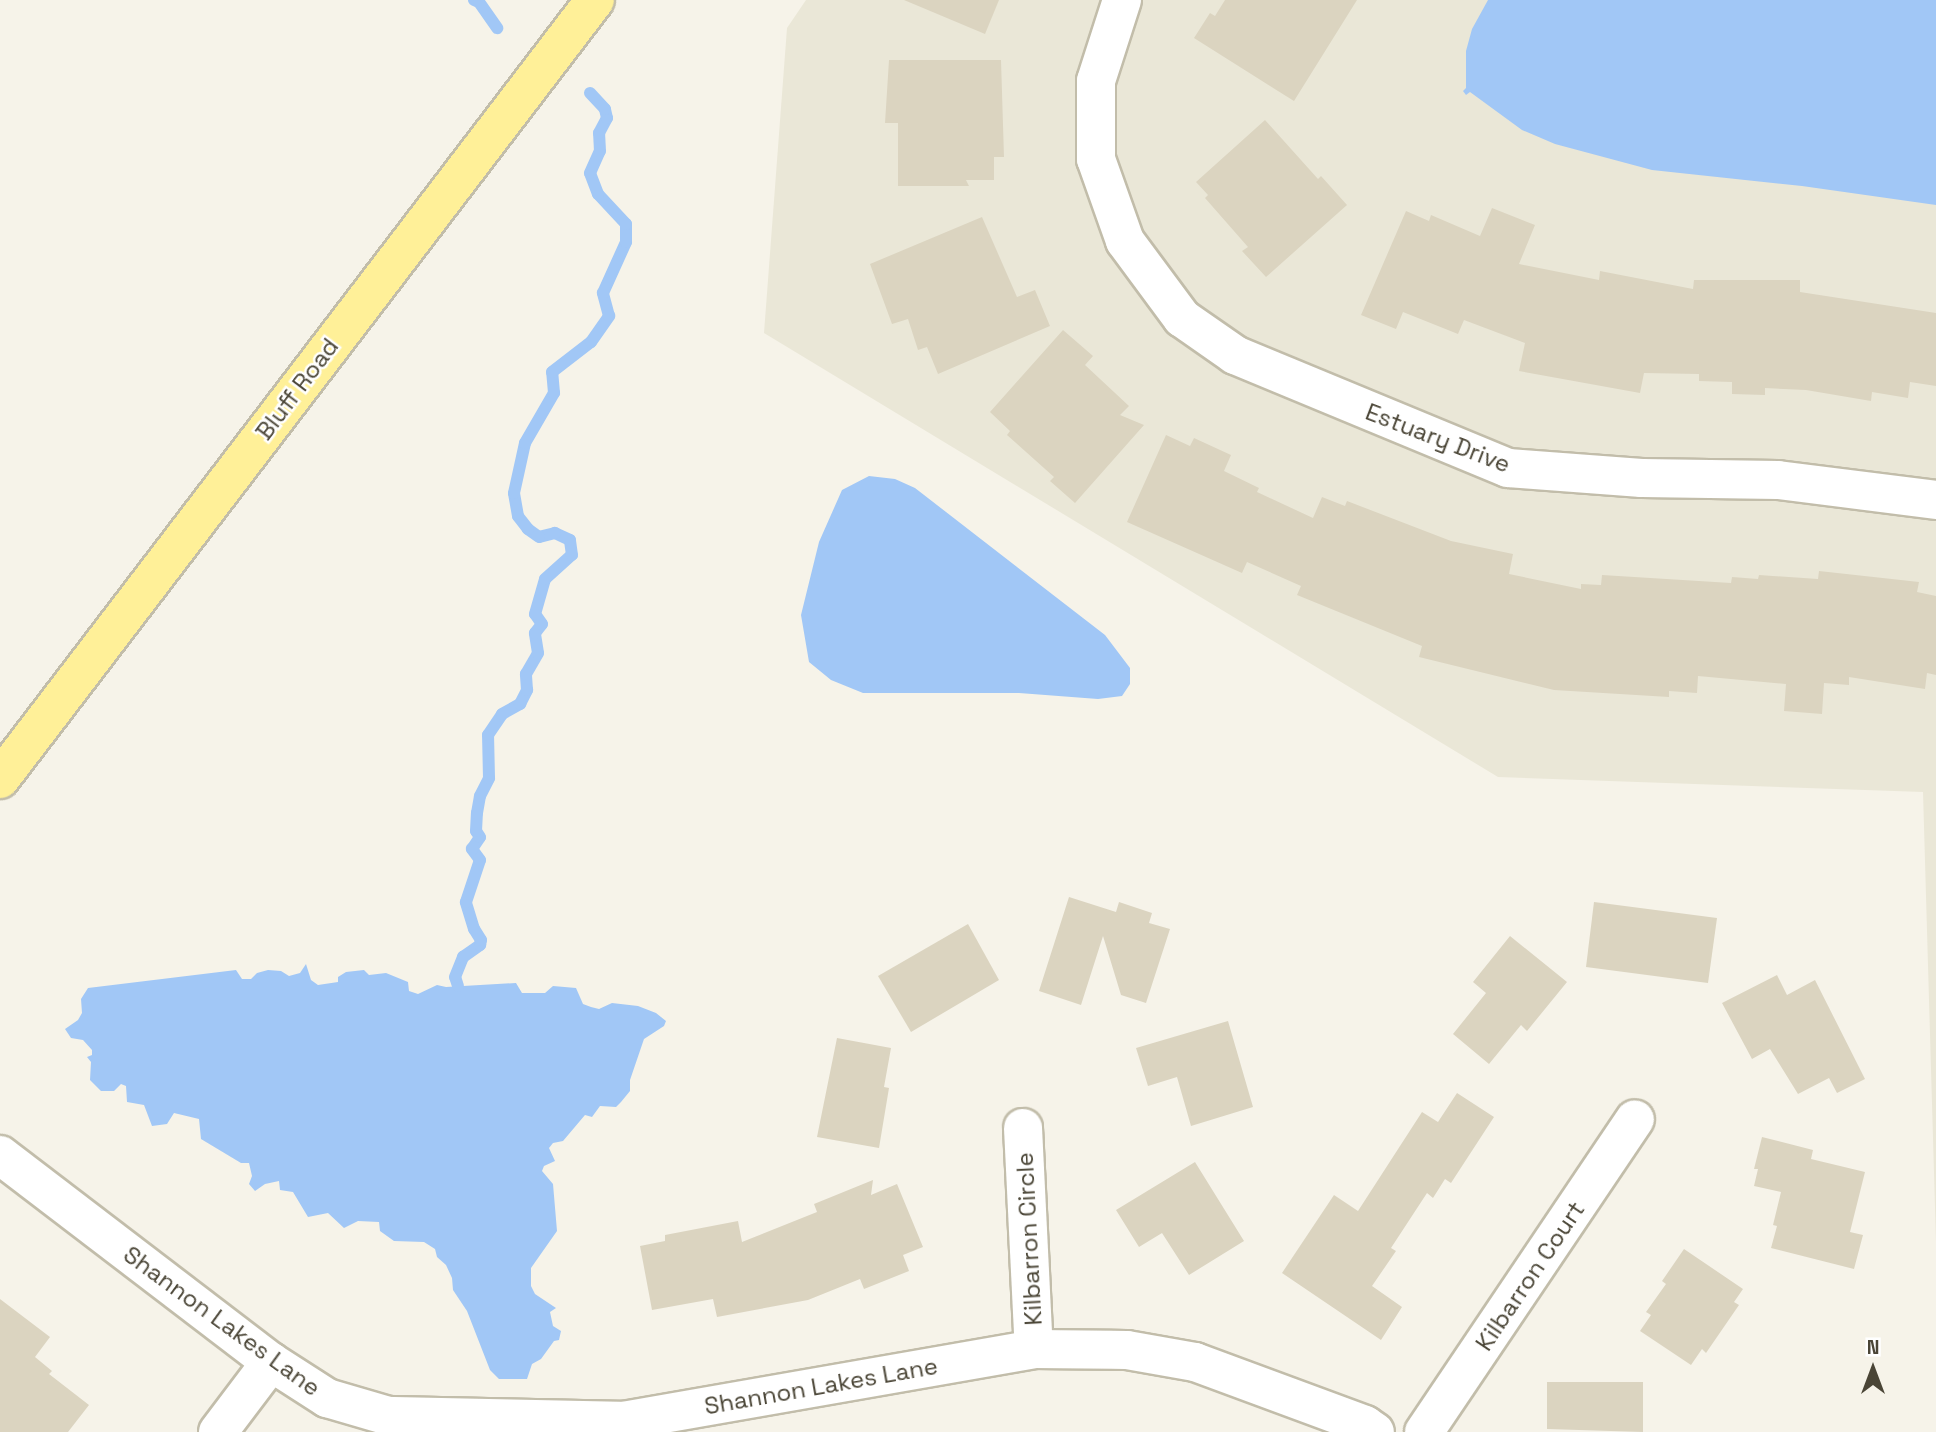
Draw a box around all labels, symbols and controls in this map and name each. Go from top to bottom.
street label: Bluff Road [249,332,345,446]
street label: Estuary Drive [1362,397,1514,479]
street label: Kilbarron Circle [1010,1152,1048,1326]
street label: Kilbarron Court [1469,1196,1591,1356]
street label: Shannon Lakes Lane [118,1240,326,1402]
north arrow [1838,1334,1908,1404]
text: N [1867,1335,1879,1360]
street label: Shannon Lakes Lane [702,1351,940,1421]

